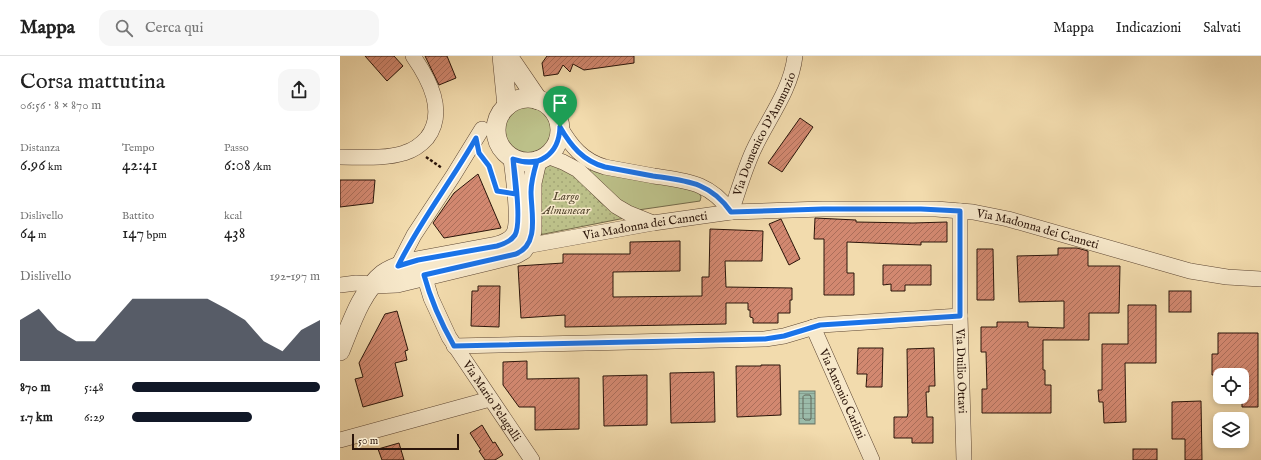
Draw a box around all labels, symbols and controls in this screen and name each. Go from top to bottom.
search box [99,10,379,46]
text: Mappa [20,16,75,40]
icon: search [113,17,135,39]
text: Cerca qui [145,18,203,37]
text: Mappa [1053,19,1094,37]
text: Indicazioni [1116,19,1181,37]
text: Salvati [1203,19,1241,37]
text: Corsa mattutina [20,68,165,96]
button: share [278,69,320,111]
street label: Via Domenico D'Annunzio [730,70,799,199]
pin [543,86,577,127]
icon: arrive [549,92,571,114]
text: 06:56 · 8 × 870 m [20,97,101,114]
text: Distanza [20,141,60,155]
text: Tempo [122,141,155,155]
text: Passo [224,141,249,155]
text: 6.96 [20,155,45,176]
text: 42:41 [122,155,157,176]
text: 6:08 [224,155,251,176]
text: km [45,160,62,174]
text: /km [251,160,271,174]
park label: Largo Almunecar [540,189,591,218]
street label: Via Madonna dei Canneti [974,206,1101,253]
street label: Via Madonna dei Canneti [581,208,709,244]
text: Dislivello [20,209,63,223]
text: Battito [122,209,154,223]
text: kcal [224,209,242,223]
text: 64 [20,223,36,244]
text: 147 [122,223,144,244]
text: 438 [224,223,245,244]
text: m [36,228,46,242]
text: bpm [144,228,167,242]
text: Dislivello [20,268,71,285]
text: 192–197 m [270,268,320,285]
street label: Via Duilio Ottavi [952,327,970,414]
street label: Via Antonio Carlini [815,346,869,441]
street label: Via Mario Pelagalli [459,357,524,444]
map controls [1213,368,1249,448]
button: locate [1213,368,1249,404]
text: 870 m [20,379,50,396]
text: 5:48 [84,379,104,396]
text: 1.7 km [20,409,53,426]
text: 6:29 [84,409,105,426]
button: layers [1213,412,1249,448]
scale bar [352,432,459,451]
text: 50 m [358,434,378,448]

